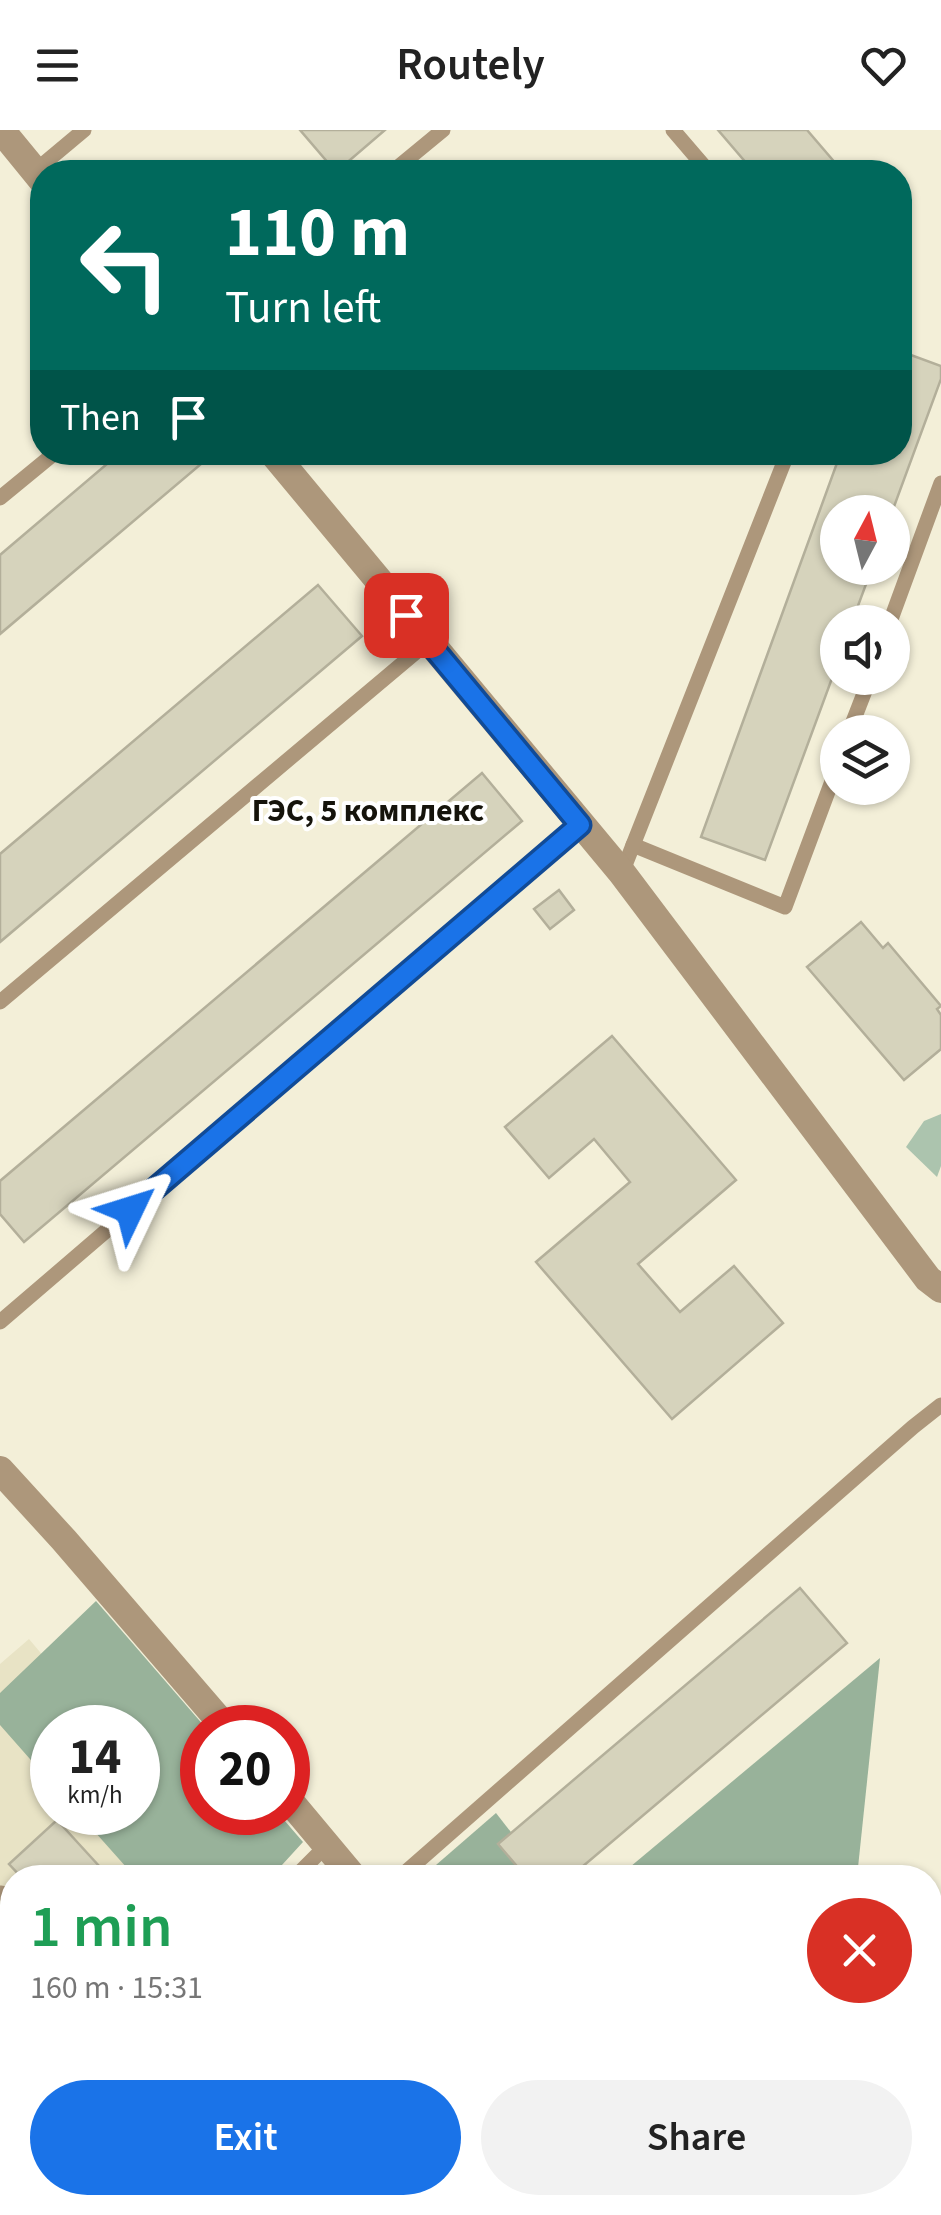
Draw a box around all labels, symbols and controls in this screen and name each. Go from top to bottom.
text: Routely [396,33,545,97]
icon: menu [30,38,85,93]
icon: heart [856,38,911,93]
text: 110 m [225,183,410,283]
icon: left [60,200,190,330]
text: Turn left [225,276,381,340]
icon: arrive [161,390,216,445]
text: Then [60,391,141,445]
north arrow [820,495,910,585]
map controls [820,495,910,805]
pin [364,573,449,658]
icon: arrive [379,588,434,643]
button: sound [820,605,910,695]
button: layers [820,715,910,805]
district label: ГЭС, 5 комплекс [252,788,484,834]
position arrow [78,1158,182,1262]
speed limit sign: 20 [180,1705,310,1835]
text: 14 [69,1722,121,1793]
text: km/h [67,1777,123,1813]
text: 1 min [30,1885,173,1970]
button: close [807,1898,912,2003]
text: 160 m · 15:31 [30,1965,203,2011]
button: Exit [30,2080,461,2195]
button: Share [481,2080,912,2195]

